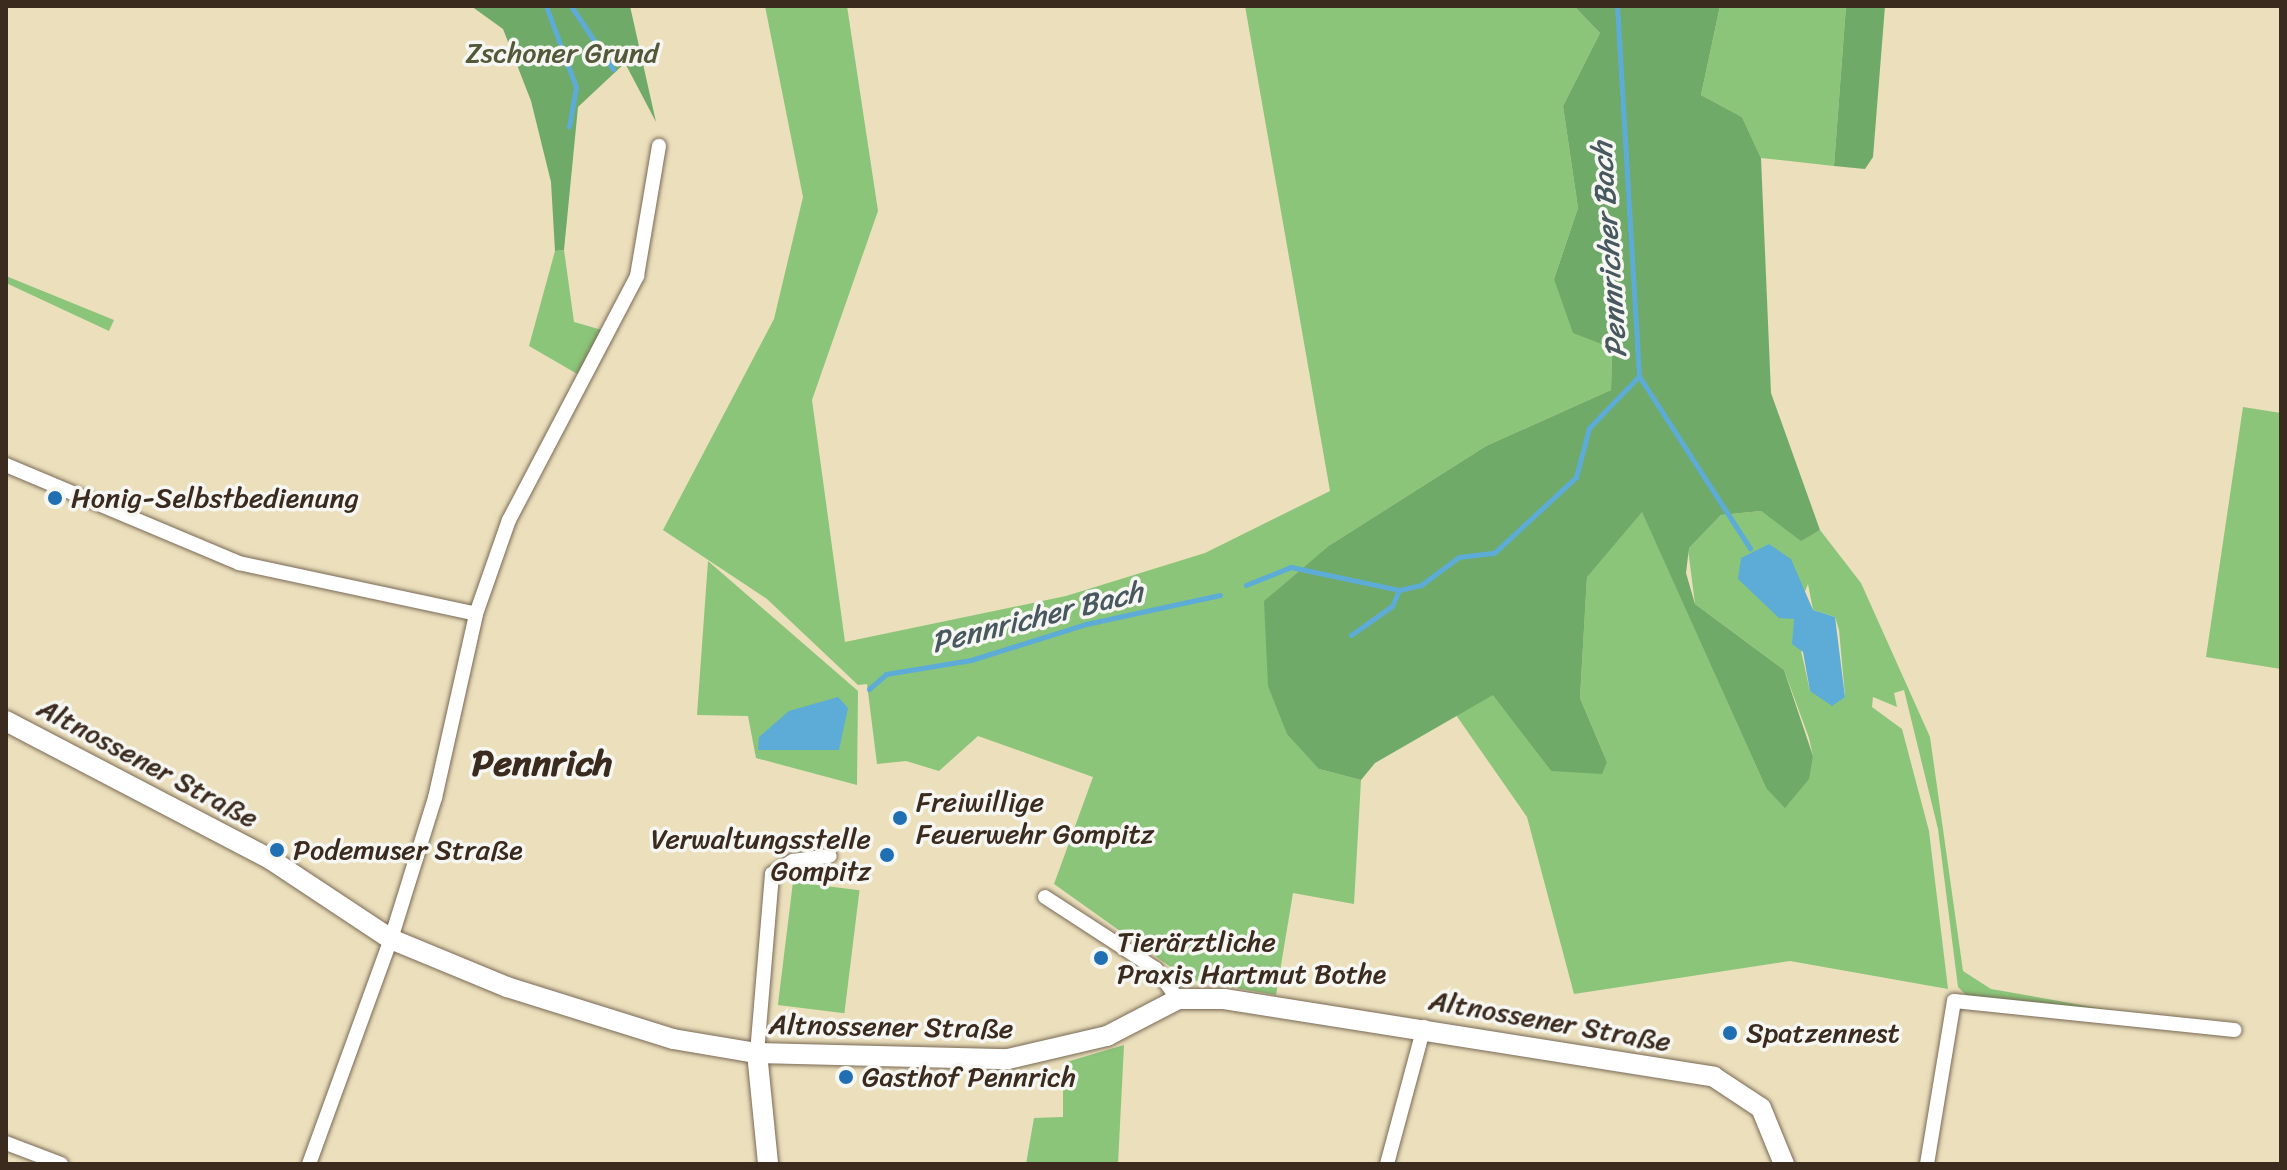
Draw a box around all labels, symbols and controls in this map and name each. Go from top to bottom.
park label: Zschoner Grund [465,36,659,70]
water label: Pennricher Bach [1583,141,1635,359]
place label: Honig-Selbstbedienung [71,481,359,515]
marker: Honig-Selbstbedienung [46,489,64,507]
water label: Pennricher Bach [928,573,1146,661]
street label: Altnossener Straße [32,691,264,835]
district label: Pennrich [472,742,612,786]
place label: Freiwillige Feuerwehr Gompitz [916,785,1153,851]
marker: Freiwillige Feuerwehr Gompitz [891,809,909,827]
place label: Verwaltungsstelle Gompitz [651,822,871,888]
place label: Podemuser Straße [293,833,524,867]
marker: Podemuser Straße [268,841,286,859]
marker: Verwaltungsstelle Gompitz [878,846,896,864]
place label: Tierärztliche Praxis Hartmut Bothe [1117,925,1387,991]
marker: Tierärztliche Praxis Hartmut Bothe [1092,949,1110,967]
street label: Altnossener Straße [1427,983,1673,1059]
street label: Altnossener Straße [768,1008,1014,1046]
place label: Spatzennest [1746,1016,1900,1050]
marker: Spatzennest [1721,1024,1739,1042]
place label: Gasthof Pennrich [862,1060,1077,1094]
marker: Gasthof Pennrich [837,1068,855,1086]

